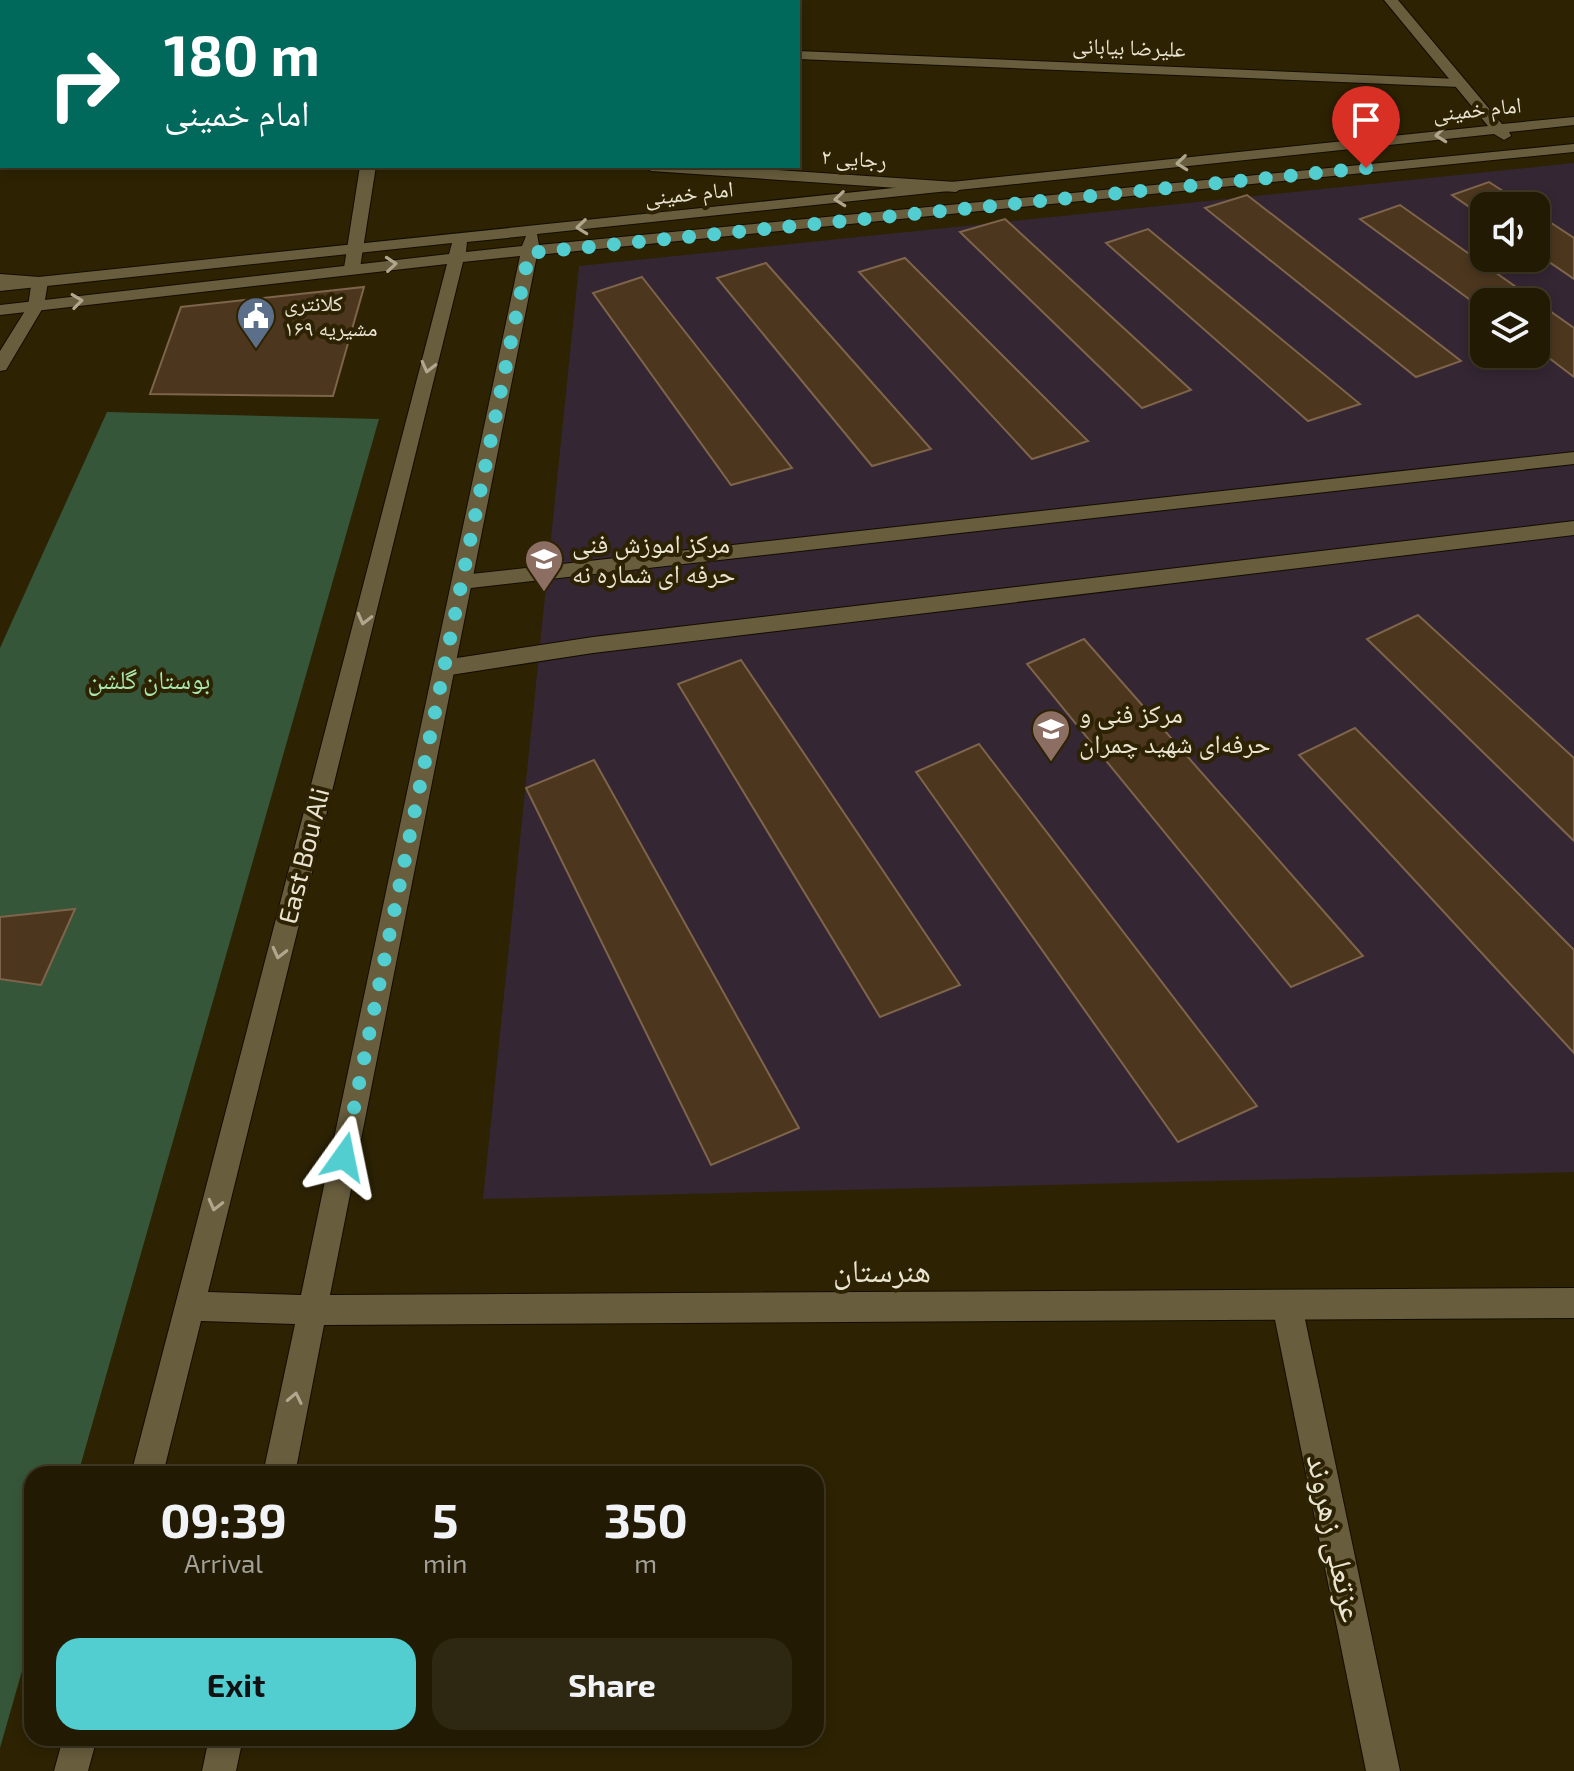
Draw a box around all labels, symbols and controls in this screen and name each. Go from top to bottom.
text: 180 m [164,20,320,87]
street label: علیرضا بیابانی [1072,31,1186,63]
icon: right [32,32,136,136]
pin [1332,86,1400,168]
text: امام خمینی [164,90,310,133]
street label: امام خمینی [1431,90,1523,129]
icon: arrive [1344,98,1388,142]
one-way arrow [1434,126,1447,143]
street label: رجایی ۲ [820,142,888,174]
one-way arrow [1175,154,1188,171]
street label: امام خمینی [643,174,735,213]
one-way arrow [833,191,846,208]
map controls [1470,192,1550,368]
button: sound [1470,192,1550,272]
one-way arrow [575,219,588,236]
one-way arrow [385,256,398,273]
button: layers [1470,288,1550,368]
place label: کلانتری ۱۶۹ مشیریه [284,289,377,341]
one-way arrow [71,293,84,310]
public building icon: کلانتری ۱۶۹ مشیریه [235,295,277,350]
one-way arrow [421,360,438,374]
place label: مرکز اموزش فنی حرفه ای شماره نه [572,527,735,590]
school or university icon: مرکز اموزش فنی حرفه ای شماره نه [523,538,565,593]
one-way arrow [357,612,374,626]
park label: بوستان گلشن [87,663,211,696]
place label: مرکز فنی و حرفه‌ای شهید چمران [1079,697,1270,760]
school or university icon: مرکز فنی و حرفه‌ای شهید چمران [1030,708,1072,763]
street label: East Bou Ali [271,784,334,927]
one-way arrow [272,945,289,959]
position arrow [302,1115,386,1199]
one-way arrow [208,1197,225,1211]
street label: هنرستان [833,1250,931,1290]
one-way arrow [286,1391,303,1405]
street label: عزتعلی زهروند [1298,1450,1373,1626]
text: 09:39 [160,1490,287,1548]
text: 5 [432,1490,458,1548]
text: 350 [604,1490,688,1548]
text: Arrival [184,1547,263,1578]
text: min [423,1547,467,1578]
text: m [634,1547,657,1578]
button: Exit [56,1638,416,1730]
button: Share [432,1638,792,1730]

